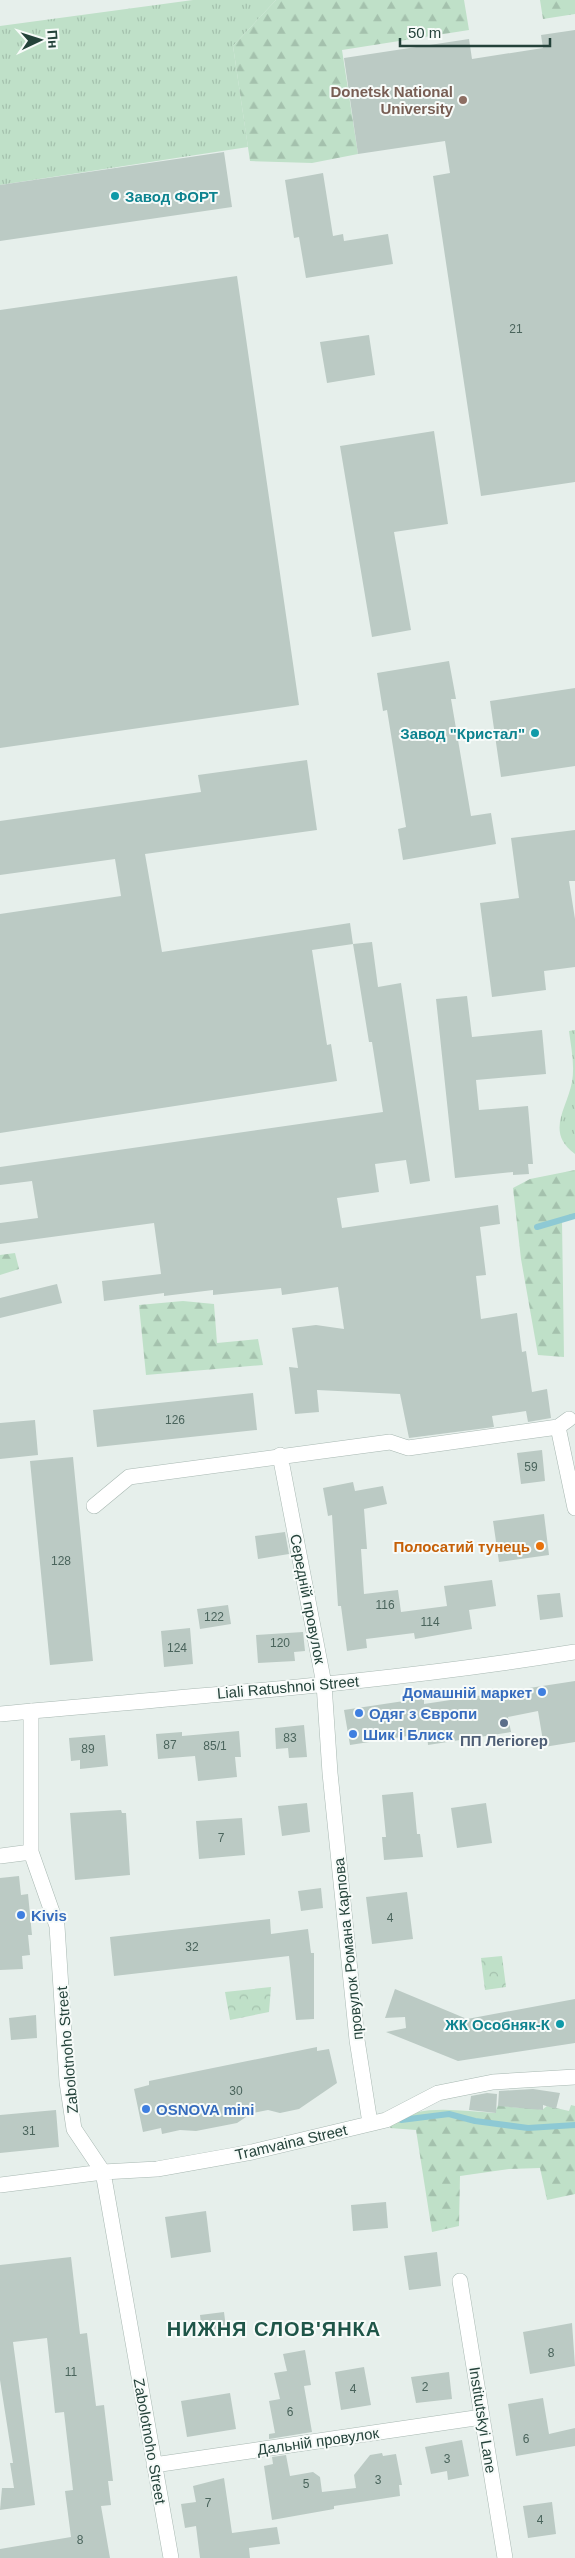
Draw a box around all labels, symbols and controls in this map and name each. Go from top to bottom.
north arrow [15,15,65,65]
scale bar [400,15,550,47]
text: 50 m [408,24,441,41]
text: Пн [44,29,62,49]
place label: Donetsk National University [330,83,454,117]
marker: Donetsk National University [457,94,469,106]
place label: Завод ФОРТ [125,188,218,205]
marker: Завод ФОРТ [109,190,121,202]
house number: 21 [509,322,523,336]
place label: Завод "Кристал" [400,725,525,742]
marker: Завод "Кристал" [529,727,541,739]
house number: 126 [165,1413,185,1427]
house number: 59 [524,1460,538,1474]
street label: Середній провулок [287,1533,329,1666]
place label: Полосатий тунець [393,1538,530,1555]
marker: Полосатий тунець [534,1540,546,1552]
house number: 128 [51,1554,71,1568]
house number: 116 [375,1598,395,1612]
house number: 122 [204,1610,224,1624]
house number: 114 [420,1615,440,1629]
house number: 120 [270,1636,290,1650]
house number: 124 [167,1641,187,1655]
street label: Liali Ratushnoi Street [216,1672,361,1702]
place label: Домашній маркет [402,1684,532,1701]
marker: Домашній маркет [536,1686,548,1698]
place label: Одяг з Європи [369,1705,477,1722]
marker: Одяг з Європи [353,1707,365,1719]
marker: ПП Легіогер [498,1717,510,1729]
place label: Шик і Блиск [363,1726,453,1743]
marker: Шик і Блиск [347,1728,359,1740]
house number: 83 [283,1731,297,1745]
place label: ПП Легіогер [460,1732,548,1749]
house number: 87 [163,1738,177,1752]
house number: 85/1 [203,1739,227,1753]
house number: 89 [81,1742,95,1756]
house number: 7 [218,1831,225,1845]
street label: провулок Романа Карпова [330,1857,366,2041]
place label: Kivis [31,1907,67,1924]
marker: Kivis [15,1909,27,1921]
house number: 4 [387,1911,394,1925]
house number: 32 [185,1940,199,1954]
street label: Zabolotnoho Street [53,1985,81,2114]
place label: ЖК Особняк-К [444,2016,551,2033]
marker: ЖК Особняк-К [554,2018,566,2030]
house number: 30 [229,2084,243,2098]
place label: OSNOVA mini [156,2101,254,2118]
marker: OSNOVA mini [140,2103,152,2115]
street label: Tramvaina Street [233,2121,349,2163]
house number: 31 [22,2124,36,2138]
district label: НИЖНЯ СЛОВ'ЯНКА [167,2318,381,2340]
house number: 8 [548,2346,555,2360]
house number: 11 [65,2365,78,2379]
street label: Institutskyi Lane [466,2366,500,2474]
street label: Zabolotnoho Street [131,2377,170,2506]
house number: 2 [422,2380,429,2394]
house number: 4 [350,2382,357,2396]
house number: 6 [287,2405,294,2419]
street label: Дальній провулок [256,2424,380,2458]
house number: 6 [523,2432,530,2446]
house number: 3 [444,2452,451,2466]
house number: 3 [375,2473,382,2487]
house number: 5 [303,2477,310,2491]
house number: 7 [205,2496,212,2510]
house number: 4 [537,2513,544,2527]
house number: 8 [77,2533,84,2547]

